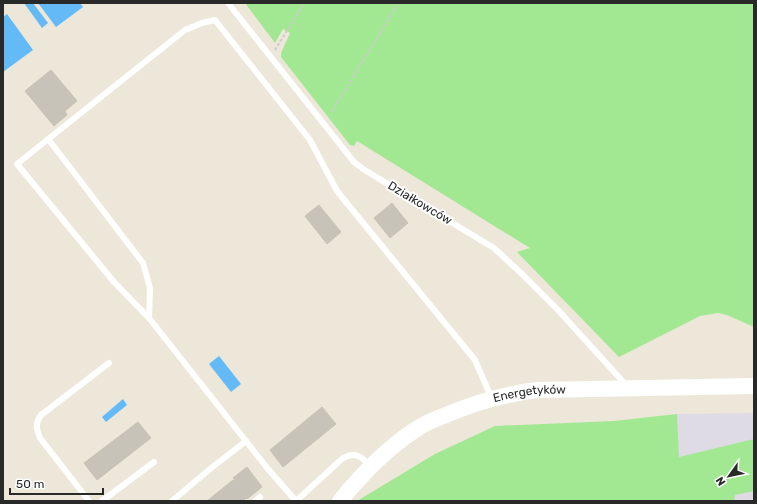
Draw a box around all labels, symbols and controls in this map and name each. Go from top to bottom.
street label: Działkowców [385,178,455,228]
street label: Energetyków [492,382,566,405]
north arrow [709,456,749,496]
scale bar [10,470,103,496]
text: N [713,474,729,488]
text: 50 m [16,477,44,491]

